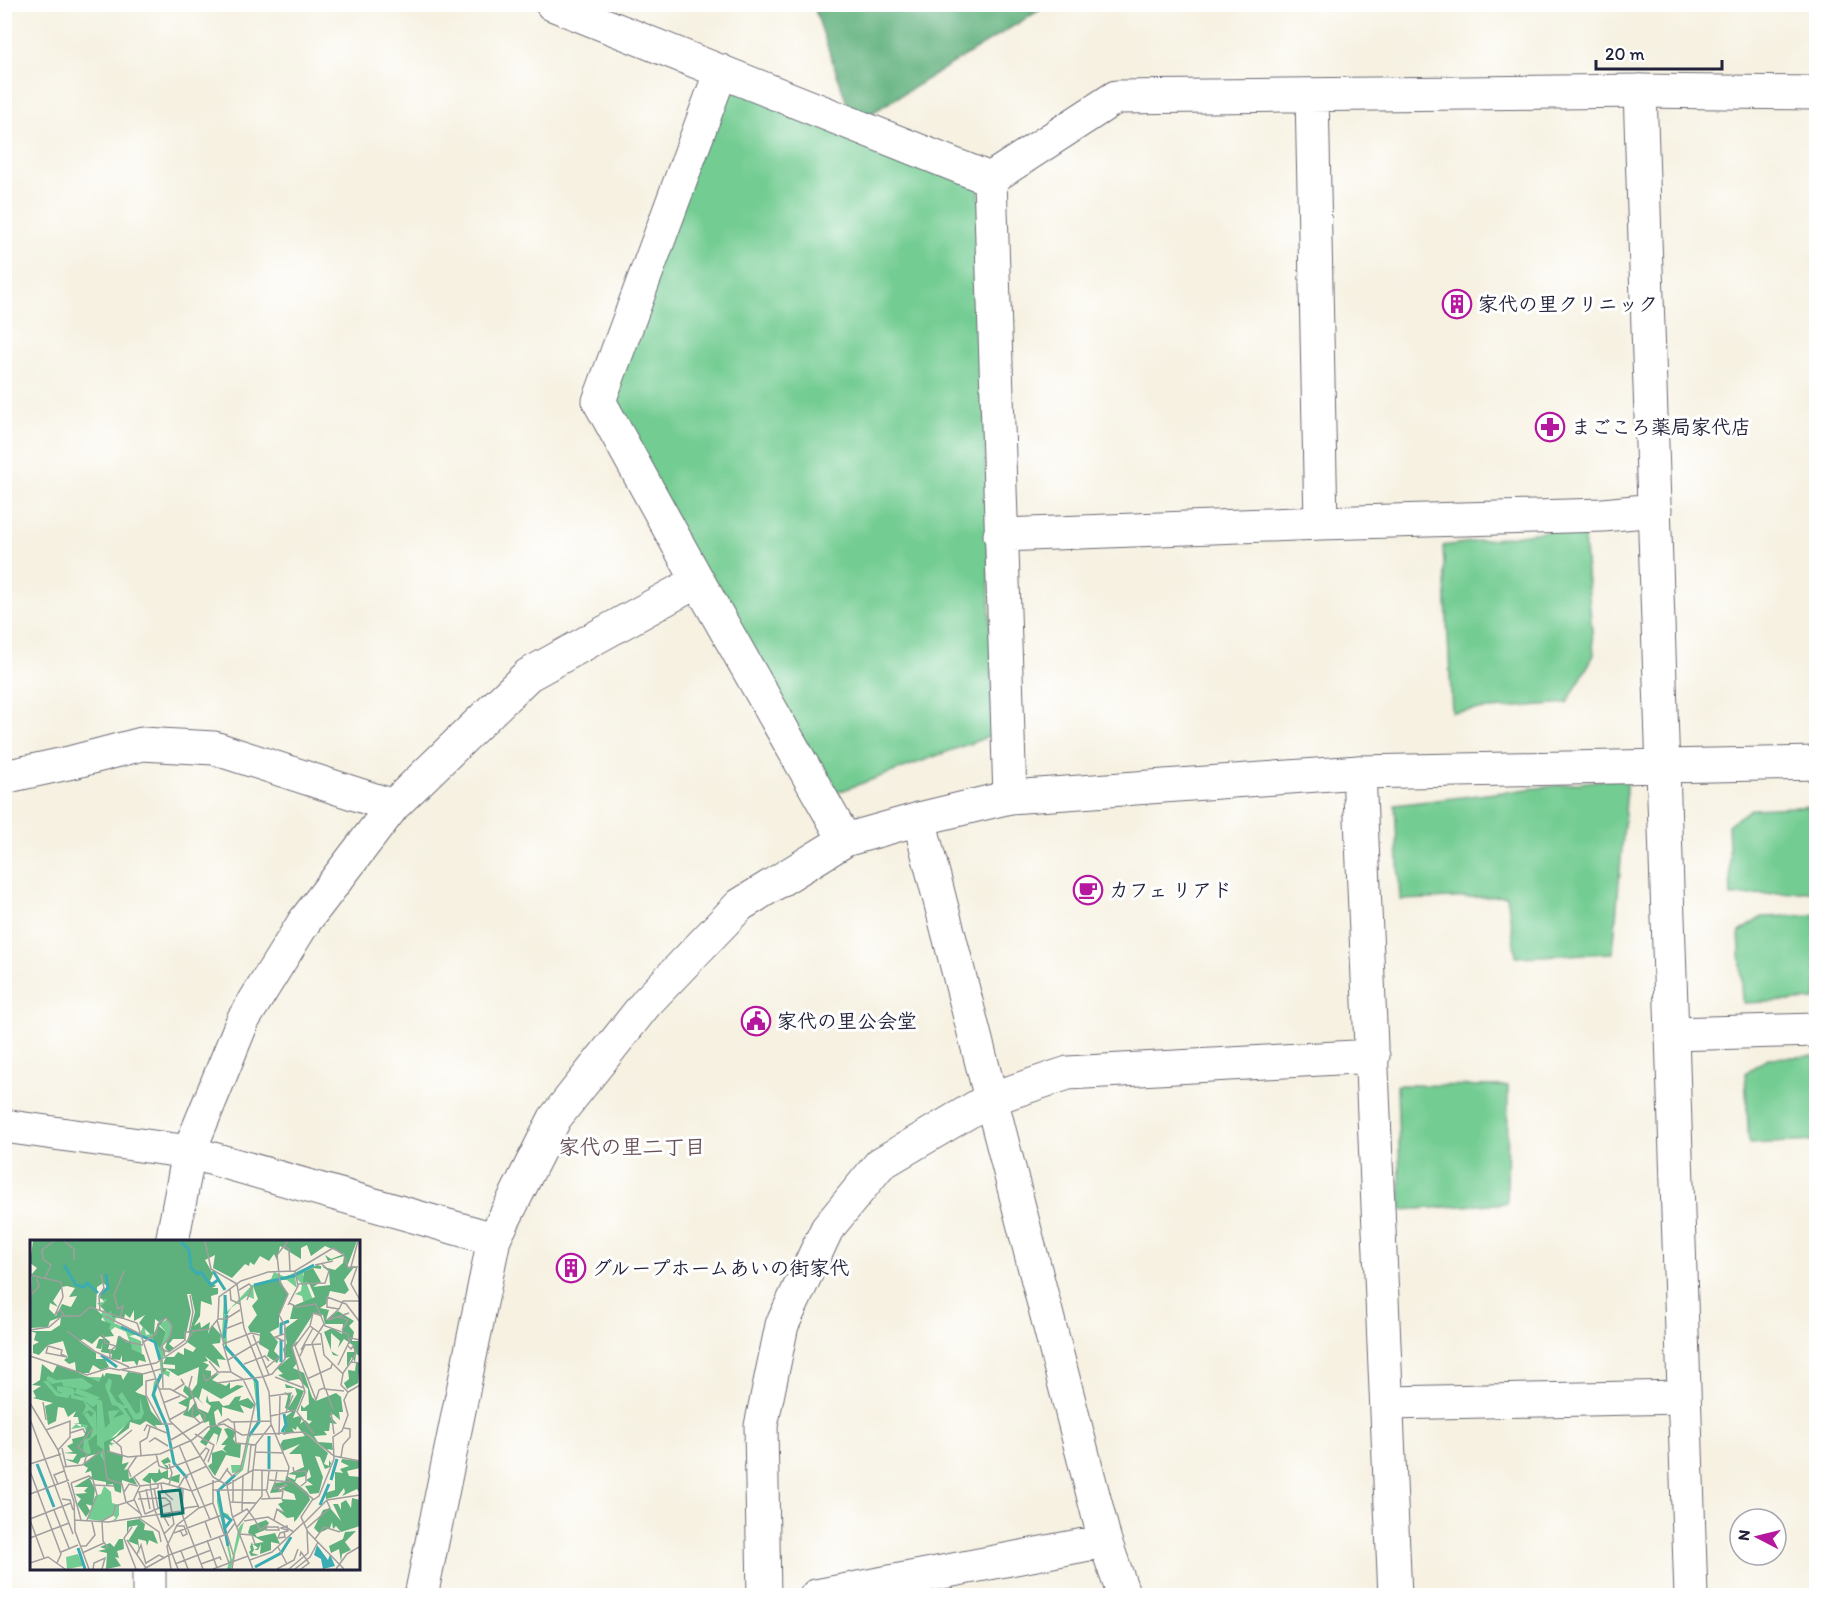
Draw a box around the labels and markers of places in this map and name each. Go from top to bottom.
building icon: 家代の里クリニック [1441,288,1473,320]
place label: 家代の里クリニック [1478,292,1658,316]
pharmacy icon: まごころ薬局家代店 [1534,411,1566,443]
place label: まごころ薬局家代店 [1571,415,1751,439]
cafe icon: カフェ リアド [1072,874,1104,906]
place label: カフェ リアド [1109,878,1232,902]
public building icon: 家代の里公会堂 [740,1005,772,1037]
place label: 家代の里公会堂 [777,1009,917,1033]
building icon: グループホームあいの街家代 [555,1252,587,1284]
place label: グループホームあいの街家代 [592,1256,850,1280]

